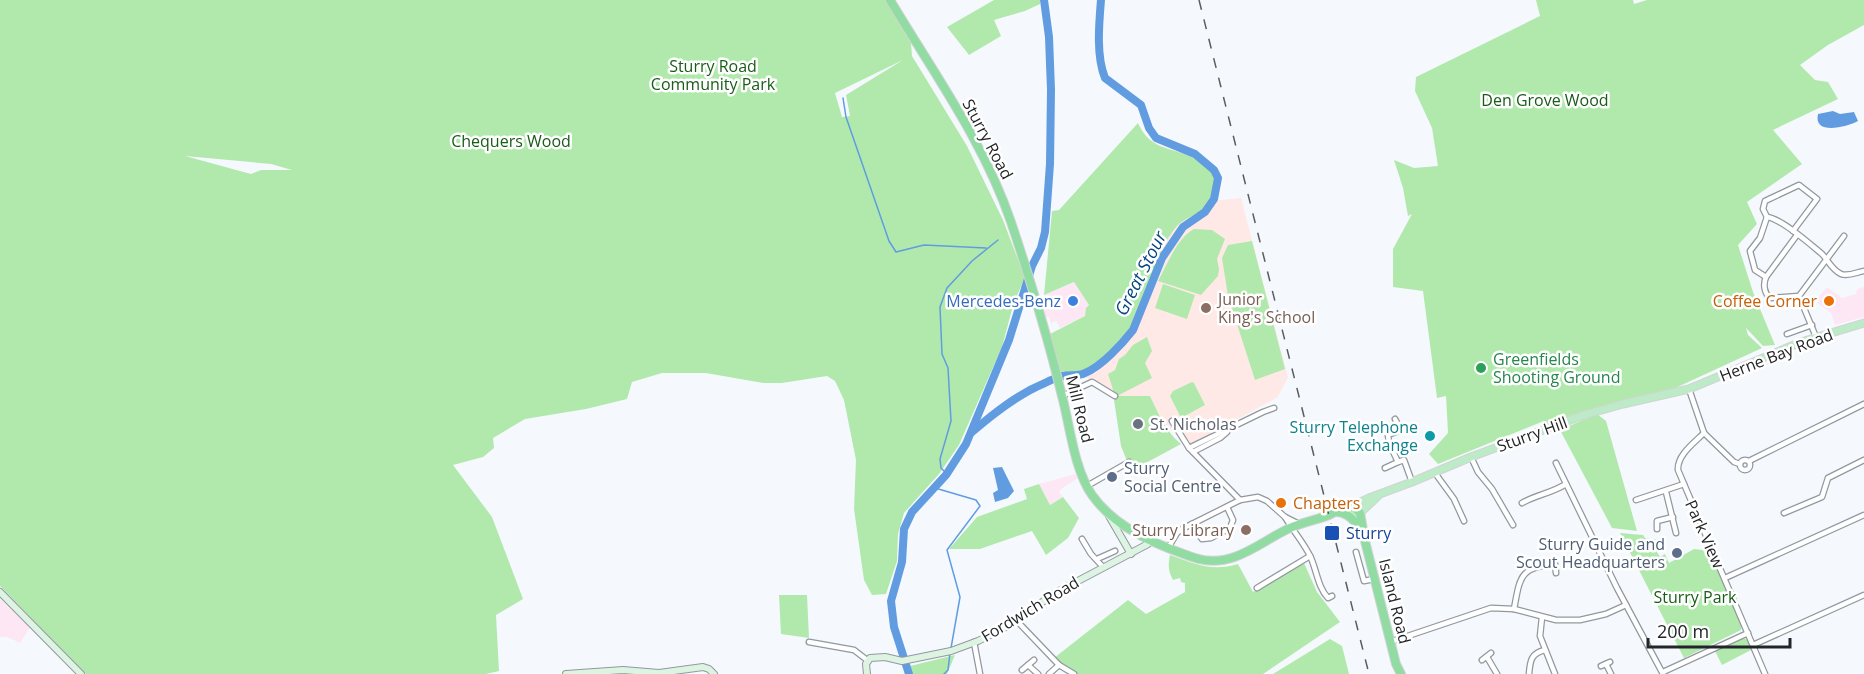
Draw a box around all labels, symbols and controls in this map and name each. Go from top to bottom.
park label: Sturry Road Community Park [651,55,776,95]
park label: Den Grove Wood [1481,89,1609,111]
street label: Sturry Road [958,95,1018,183]
park label: Chequers Wood [451,130,571,152]
water label: Great Stour [1108,226,1172,319]
place label: Junior King's School [1216,288,1315,328]
place label: Mercedes-Benz [946,290,1061,312]
place label: Coffee Corner [1713,290,1817,312]
marker: Mercedes-Benz [1066,294,1080,308]
marker: Coffee Corner [1822,294,1836,308]
marker: Junior King's School [1199,301,1213,315]
street label: Herne Bay Road [1716,323,1836,387]
place label: Greenfields Shooting Ground [1493,348,1620,388]
marker: Greenfields Shooting Ground [1474,361,1488,375]
street label: Mill Road [1061,373,1099,445]
street label: Sturry Hill [1494,411,1570,457]
place label: St. Nicholas [1150,413,1237,435]
place label: Sturry Telephone Exchange [1290,416,1418,456]
marker: St. Nicholas [1131,417,1145,431]
marker: Sturry Telephone Exchange [1423,429,1437,443]
place label: Sturry Social Centre [1124,457,1221,497]
marker: Sturry Social Centre [1105,470,1119,484]
place label: Chapters [1293,492,1360,514]
marker: Chapters [1274,496,1288,510]
street label: Park View [1680,496,1730,572]
place label: Sturry Library [1132,519,1235,541]
place label: Sturry [1346,522,1392,544]
marker: Sturry Library [1239,523,1253,537]
marker: Sturry [1323,524,1341,542]
place label: Sturry Guide and Scout Headquarters [1516,533,1665,573]
marker: Sturry Guide and Scout Headquarters [1670,546,1684,560]
street label: Island Road [1374,556,1416,646]
street label: Fordwich Road [977,571,1083,647]
park label: Sturry Park [1654,586,1737,608]
scale bar [1648,611,1790,649]
text: 200 m [1657,619,1709,643]

